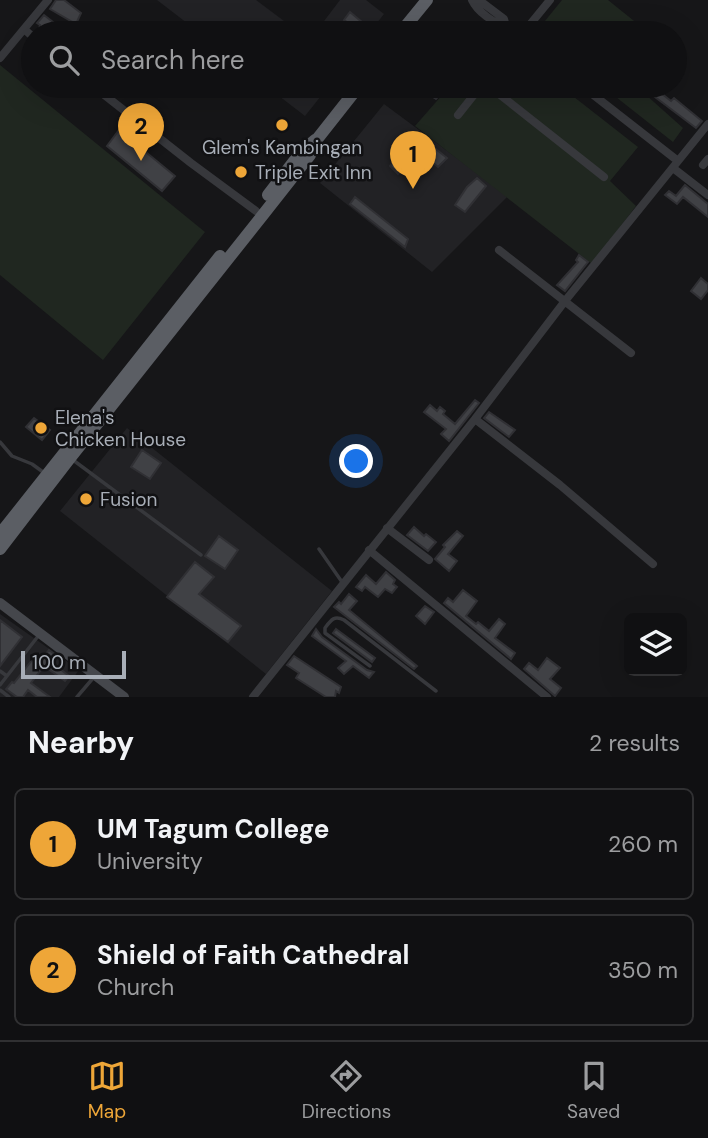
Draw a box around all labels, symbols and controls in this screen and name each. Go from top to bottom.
search box [21,21,687,98]
icon: search [45,41,83,79]
text: Search here [101,43,244,77]
pin: 2 [118,103,164,161]
marker: Glem's Kambingan [274,117,290,133]
pin: 1 [390,131,436,189]
place label: Glem's Kambingan [202,135,362,160]
place label: Triple Exit Inn [255,160,372,185]
marker: Triple Exit Inn [233,164,249,180]
place label: Elena's Chicken House [55,405,186,452]
marker: Elena's Chicken House [33,420,49,436]
your location [339,444,373,478]
place label: Fusion [100,487,157,512]
marker: Fusion [78,491,94,507]
map controls [624,613,687,676]
button: layers [624,613,687,676]
scale bar [21,648,126,680]
text: 100 m [32,650,86,675]
text: Nearby [28,723,134,762]
text: 2 results [589,728,680,758]
text: UM Tagum College [97,812,329,846]
text: 1 [49,829,57,859]
text: 260 m [608,829,678,859]
text: University [97,846,203,876]
text: Shield of Faith Cathedral [97,938,409,972]
text: 2 [46,955,60,985]
text: 350 m [608,955,678,985]
text: Church [97,972,174,1002]
tab: Map [88,1057,126,1124]
tab: Directions [302,1057,391,1124]
tab: Saved [567,1057,620,1124]

